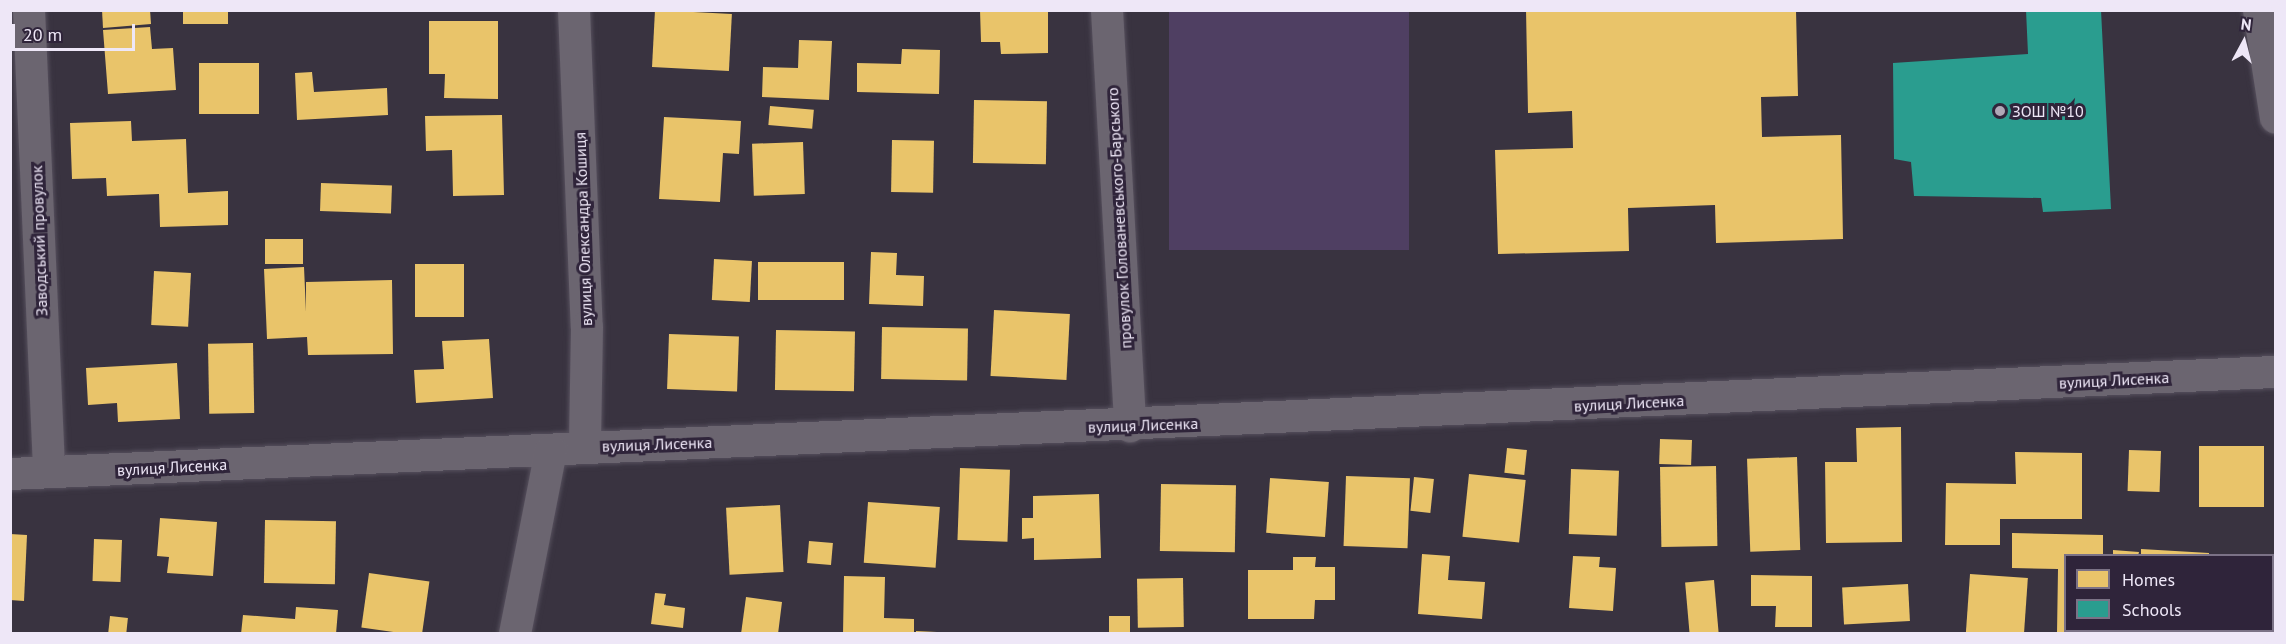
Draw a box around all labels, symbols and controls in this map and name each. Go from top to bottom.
scale bar [15,12,138,50]
north arrow [2214,12,2274,72]
text: N [2240,14,2253,35]
text: 20 m [23,23,62,46]
street label: провулок Голованевського-Барського [1103,87,1135,349]
place label: ЗОШ №10 [2012,101,2084,121]
marker: ЗОШ №10 [1993,104,2007,118]
street label: вулиця Олександра Кошиця [570,132,596,326]
street label: Заводський провулок [27,165,51,317]
street label: вулиця Лисенка [2058,368,2170,392]
street label: вулиця Лисенка [1573,391,1685,415]
street label: вулиця Лисенка [1087,413,1199,437]
street label: вулиця Лисенка [601,432,713,456]
street label: вулиця Лисенка [116,455,228,479]
legend [2064,554,2274,632]
text: Homes [2122,568,2175,591]
text: Schools [2122,598,2182,621]

